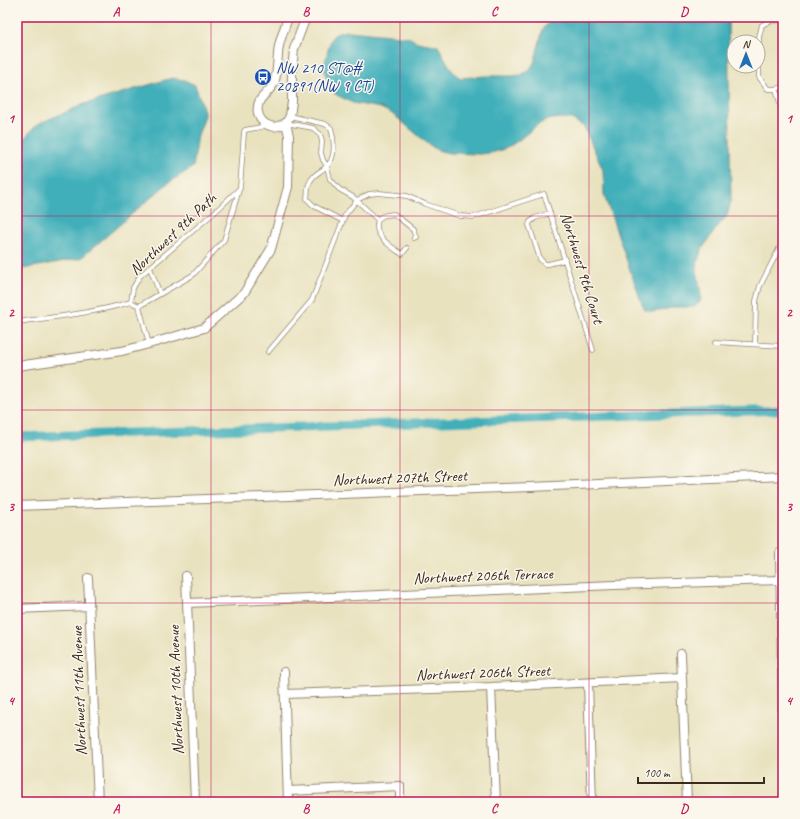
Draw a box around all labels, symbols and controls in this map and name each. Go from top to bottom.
text: A [113,4,121,20]
text: B [303,4,311,20]
text: C [491,4,499,20]
text: D [680,4,689,20]
north arrow [726,34,766,74]
text: N [743,37,752,51]
place label: NW 210 ST@# 20891(NW 9 CT) [276,58,374,96]
bus stop icon: NW 210 ST@# 20891(NW 9 CT) [253,67,273,87]
text: 1 [8,111,16,127]
text: 1 [786,111,794,127]
street label: Northwest 9th Path [125,187,222,279]
street label: Northwest 9th Court [556,210,609,328]
text: 2 [8,305,15,321]
text: 2 [786,305,793,321]
street label: Northwest 207th Street [333,466,469,490]
text: 3 [8,499,15,515]
text: 3 [786,499,793,515]
street label: Northwest 206th Terrace [413,564,555,588]
street label: Northwest 10th Avenue [164,623,188,755]
street label: Northwest 11th Avenue [67,624,91,756]
street label: Northwest 206th Street [416,661,552,685]
text: 4 [8,693,16,709]
text: 4 [786,693,794,709]
scale bar [638,759,764,785]
text: 100 m [644,765,671,781]
text: A [113,801,121,817]
text: B [303,801,311,817]
text: C [491,801,499,817]
text: D [680,801,689,817]

